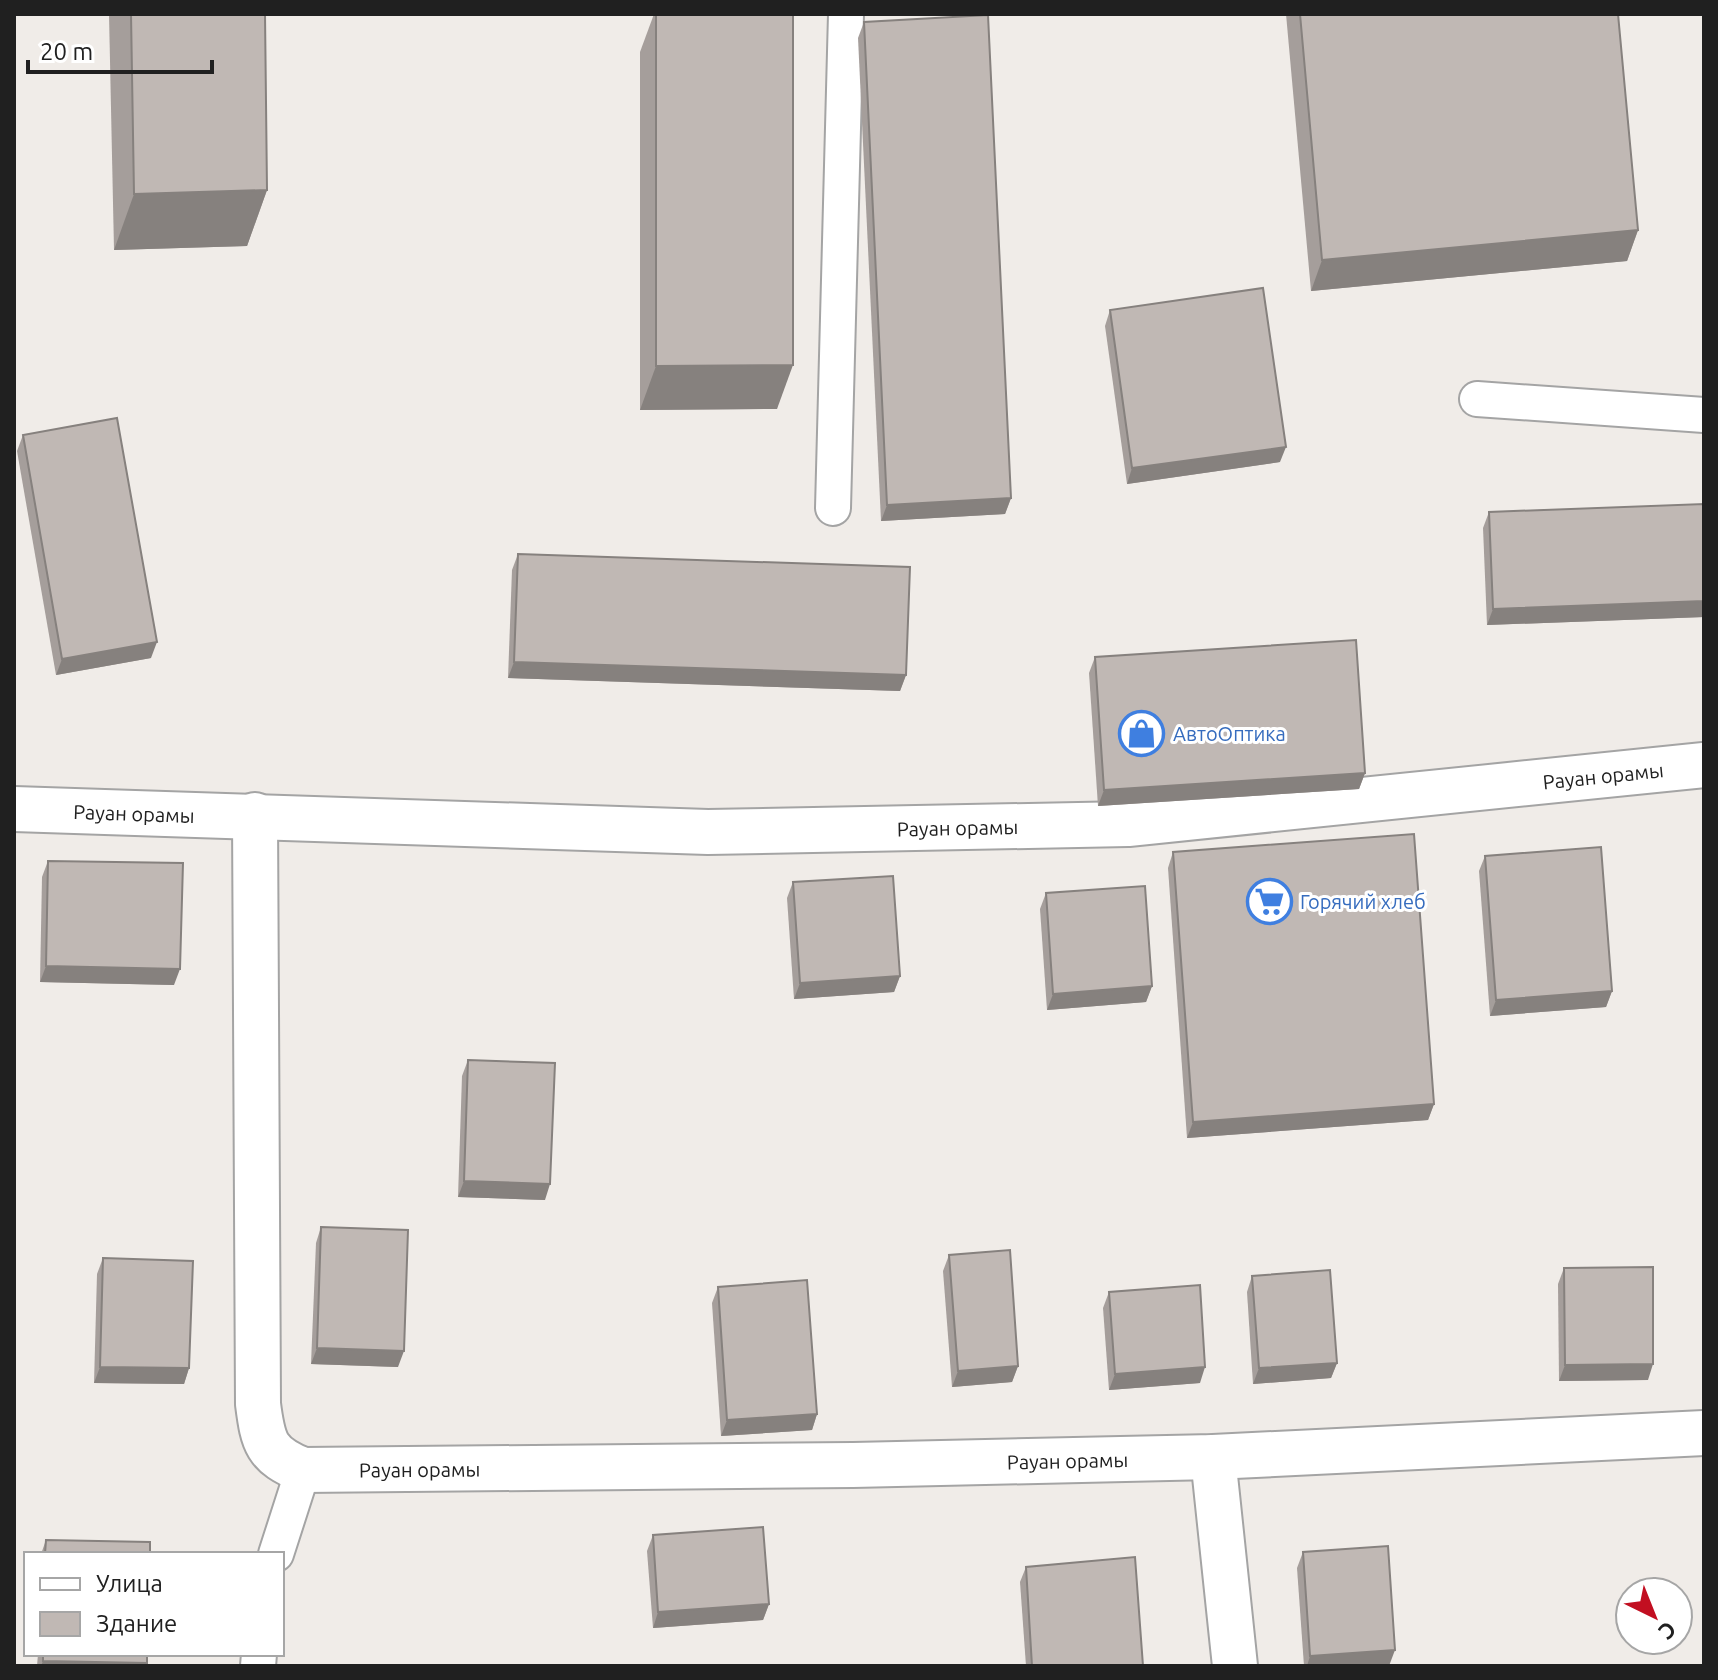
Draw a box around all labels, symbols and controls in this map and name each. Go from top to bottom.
scale bar [28,24,212,74]
text: 20 m [40,38,93,65]
shop icon: АвтоОптика [1118,709,1166,757]
place label: АвтоОптика [1173,722,1286,745]
street label: Рауан орамы [1542,758,1665,793]
street label: Рауан орамы [73,799,195,826]
street label: Рауан орамы [897,815,1018,840]
supermarket icon: Горячий хлеб [1245,877,1293,925]
place label: Горячий хлеб [1300,890,1426,913]
street label: Рауан орамы [1007,1447,1129,1473]
street label: Рауан орамы [359,1457,480,1481]
legend [24,1552,284,1656]
text: Улица [96,1570,163,1597]
north arrow [1614,1576,1694,1656]
text: Здание [96,1610,177,1637]
text: С [1654,1617,1682,1645]

